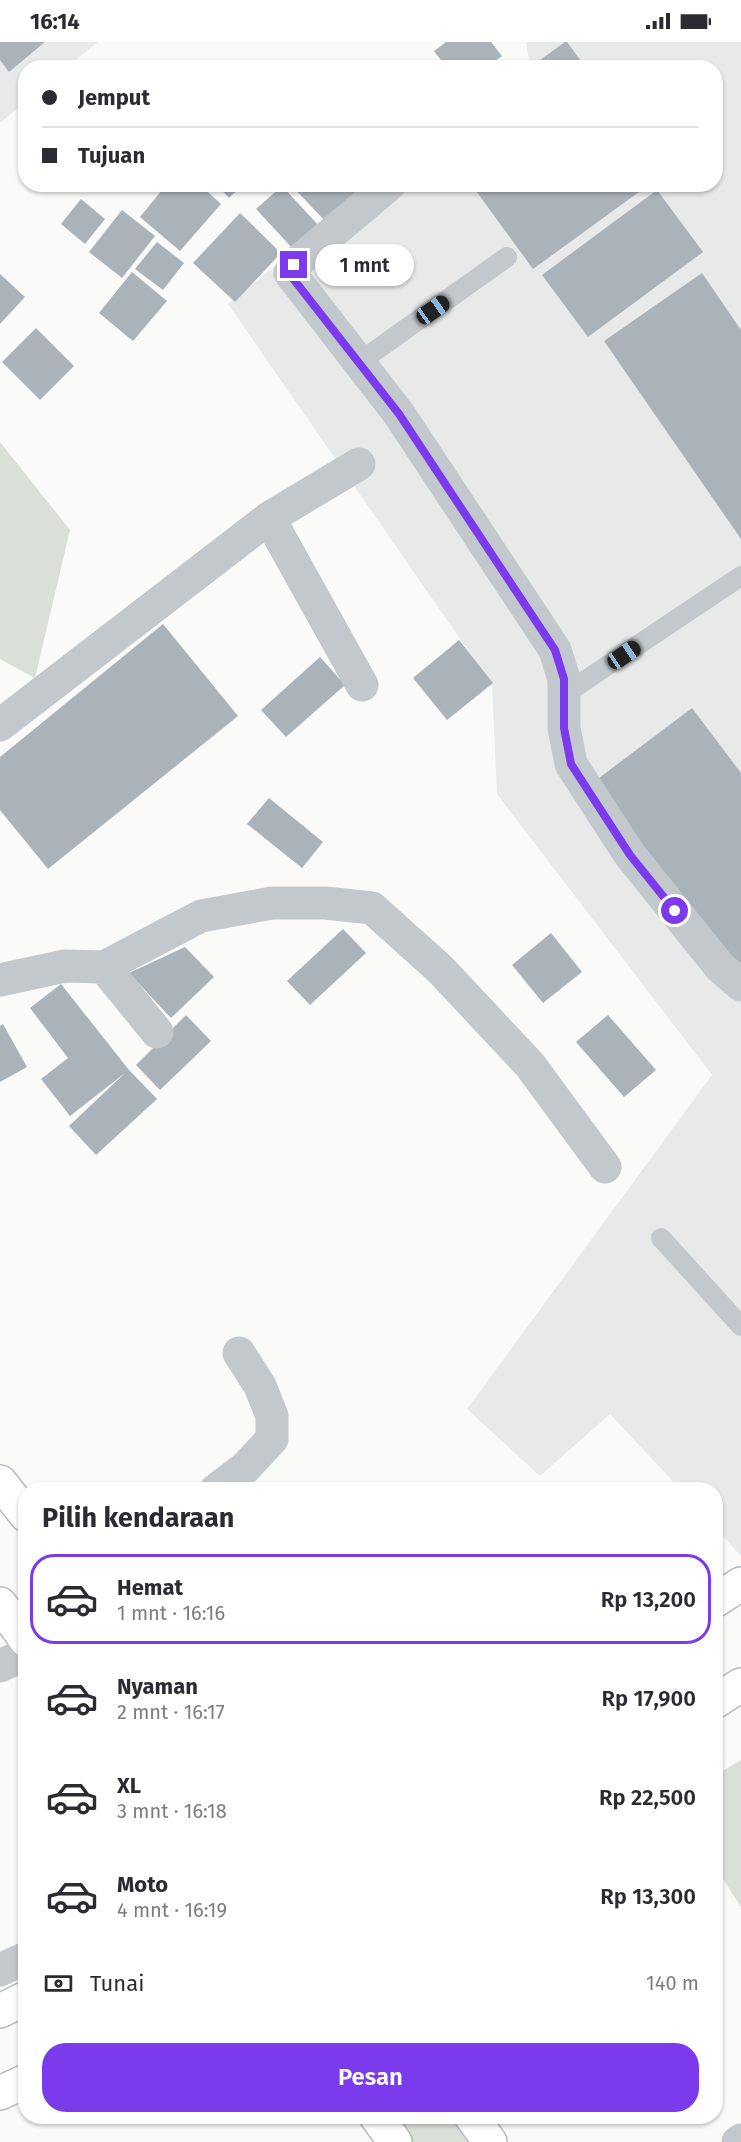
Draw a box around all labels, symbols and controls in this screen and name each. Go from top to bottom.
text: 16:14 [30,8,80,35]
text: Jemput [78,84,150,111]
text: Tujuan [78,142,145,169]
callout: 1 mnt [315,244,414,286]
route end [280,251,307,278]
text: 1 mnt [339,253,390,277]
car [413,292,453,328]
car [604,637,644,673]
route start [661,897,688,924]
text: Pilih kendaraan [42,1502,234,1534]
icon: car [45,1572,99,1626]
text: Hemat [117,1574,183,1601]
text: Rp 13,200 [601,1586,696,1613]
text: 1 mnt · 16:16 [117,1601,225,1625]
icon: car [45,1671,99,1725]
text: Nyaman [117,1673,198,1700]
text: Rp 17,900 [601,1685,696,1712]
text: 2 mnt · 16:17 [117,1700,225,1724]
icon: car [45,1770,99,1824]
text: XL [117,1772,141,1799]
text: Rp 22,500 [599,1784,696,1811]
text: 3 mnt · 16:18 [117,1799,227,1823]
icon: car [45,1869,99,1923]
text: Moto [117,1871,168,1898]
text: Rp 13,300 [600,1883,696,1910]
text: 4 mnt · 16:19 [117,1898,227,1922]
icon: cash [42,1967,75,2000]
text: Tunai [90,1970,144,1997]
text: 140 m [646,1971,699,1995]
button: Pesan [42,2043,699,2112]

